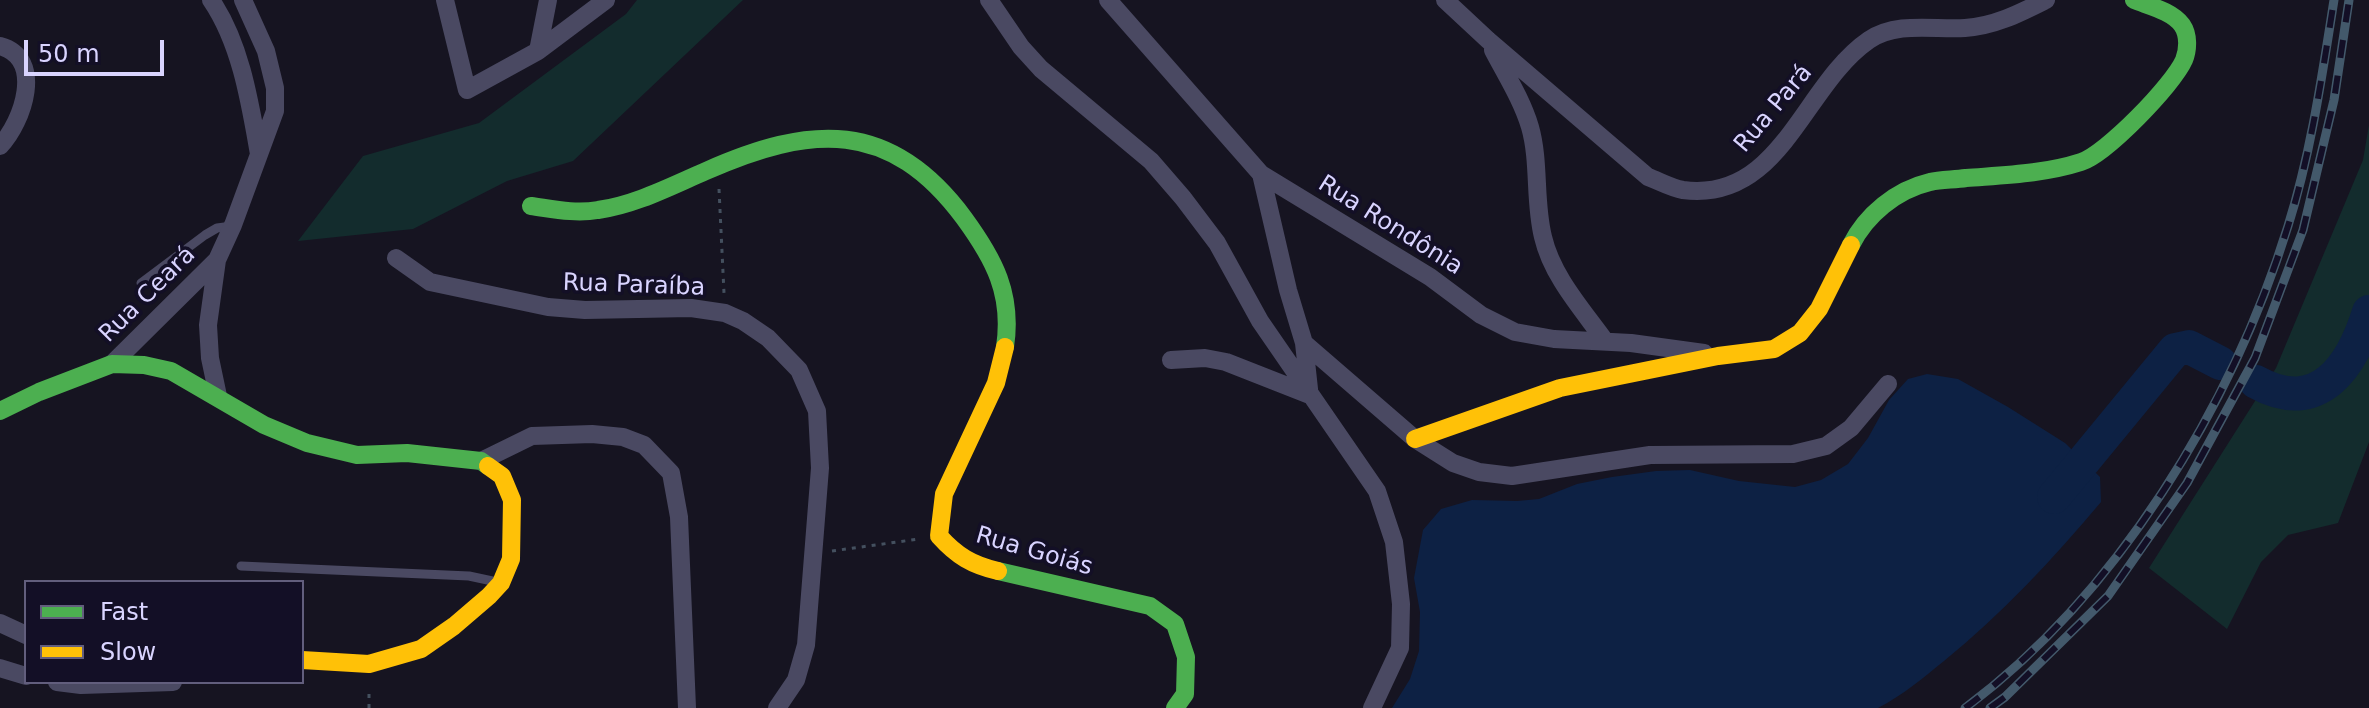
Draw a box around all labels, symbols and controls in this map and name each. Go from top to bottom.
scale bar [28,24,168,74]
text: 50 m [38,40,100,68]
street label: Rua Pará [1729,59,1819,159]
street label: Rua Rondônia [1312,170,1468,282]
street label: Rua Ceará [94,241,202,349]
street label: Rua Paraíba [562,269,706,303]
street label: Rua Goiás [972,522,1096,582]
legend [24,580,304,684]
text: Fast [100,598,148,626]
text: Slow [100,638,156,666]

